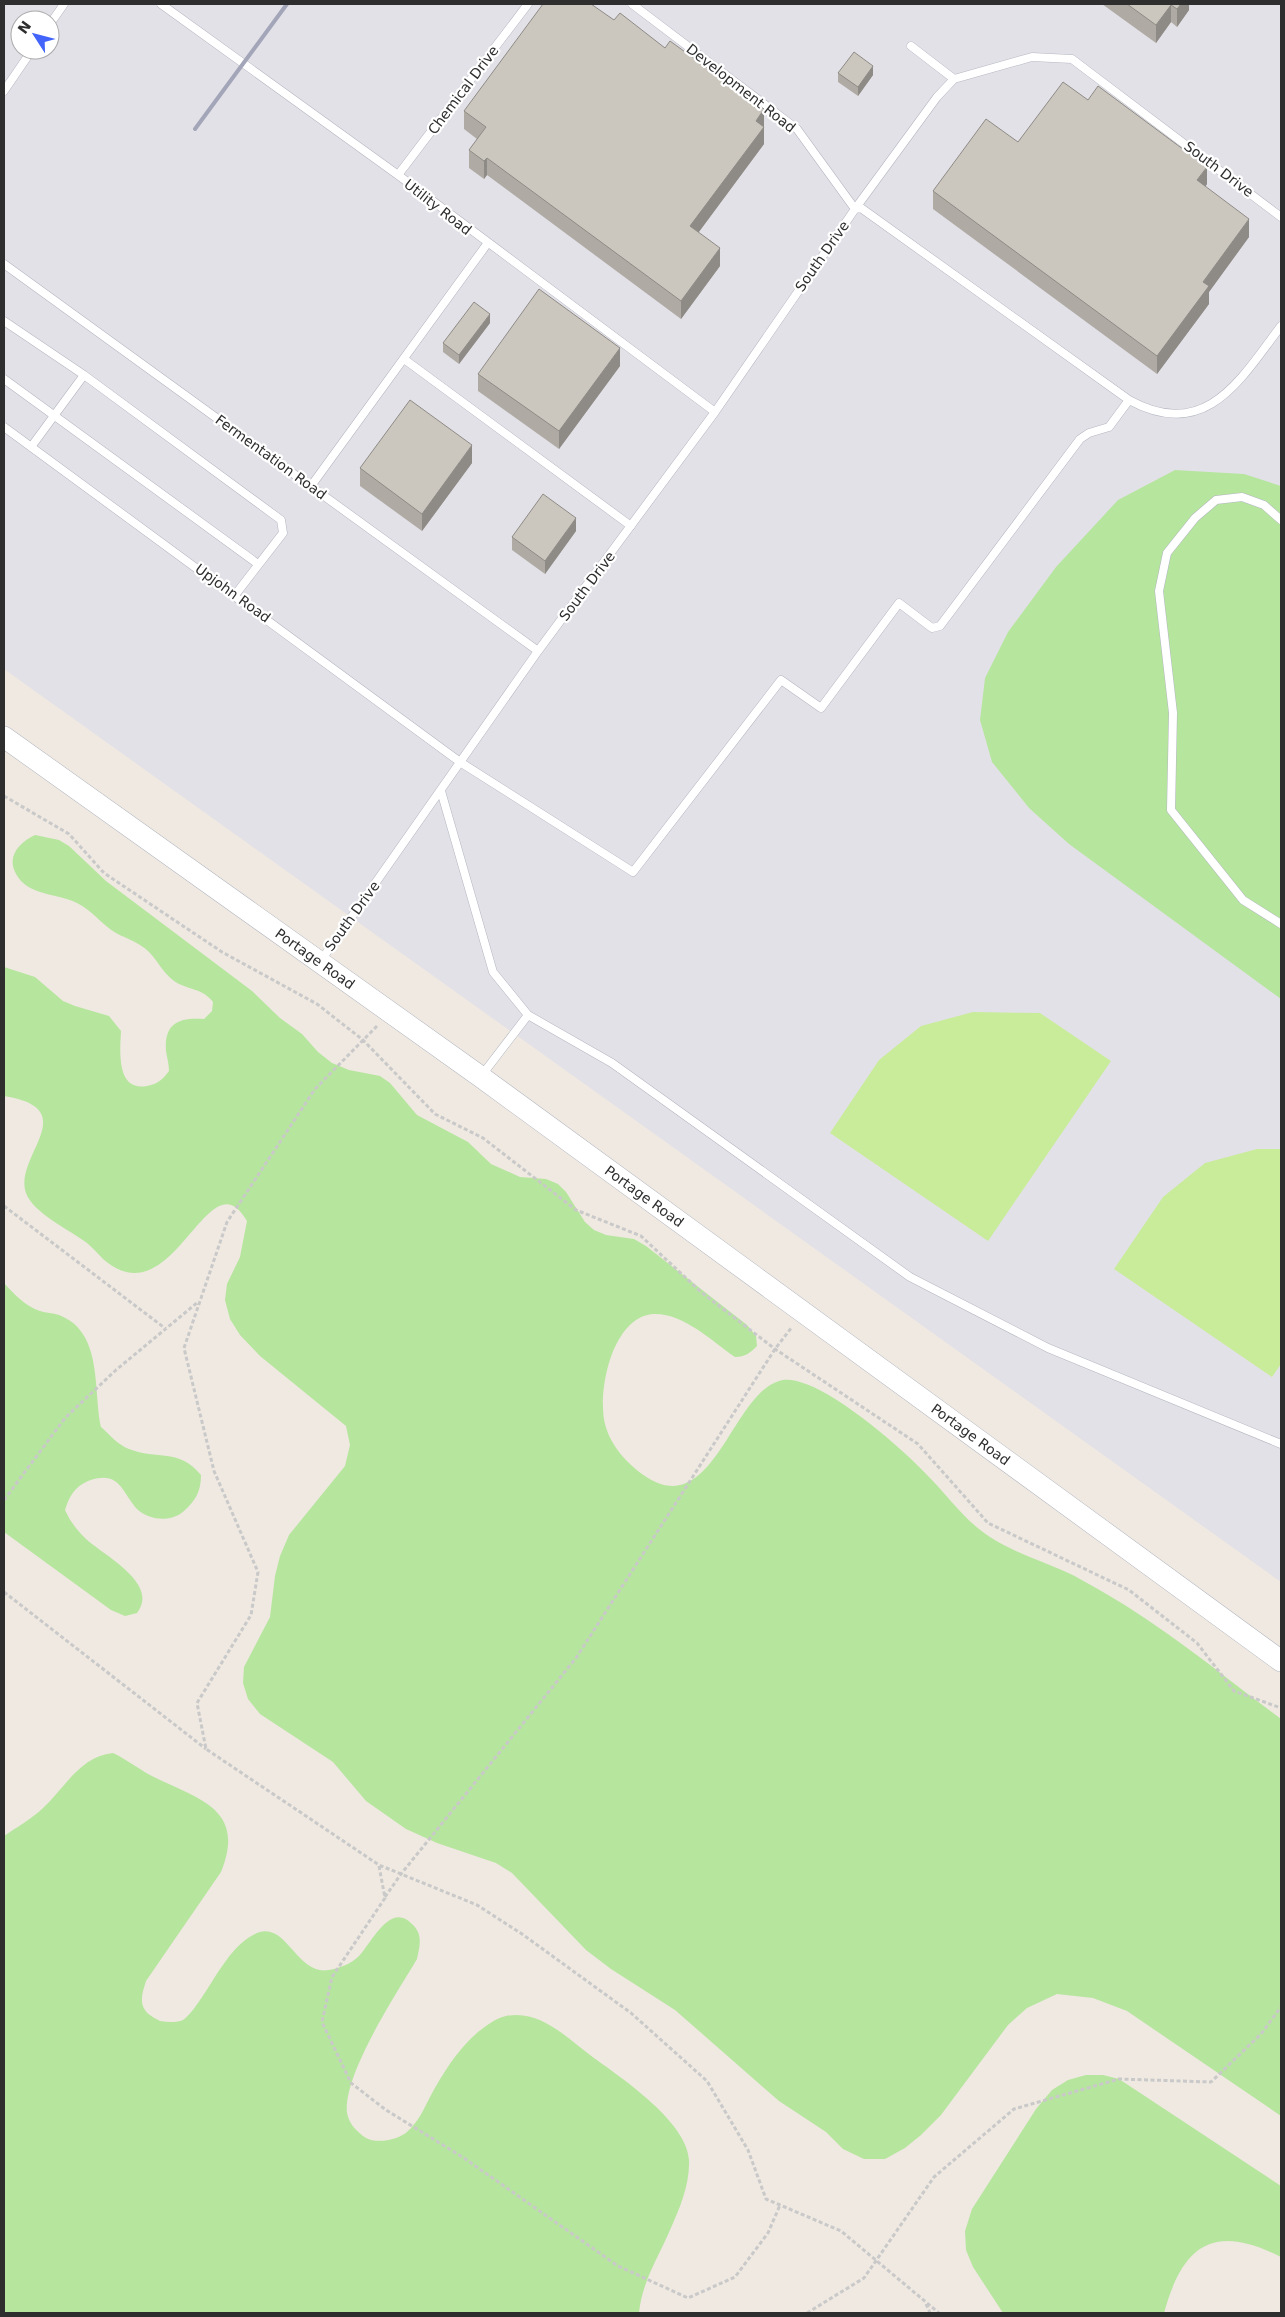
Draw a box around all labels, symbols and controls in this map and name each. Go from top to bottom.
north arrow [10,10,60,60]
text: N [15,18,34,37]
street label: Development Road [683,40,799,136]
street label: Chemical Drive [424,43,502,137]
street label: South Drive [1181,138,1257,200]
street label: Utility Road [401,176,475,238]
street label: South Drive [792,218,852,294]
street label: Fermentation Road [212,411,330,503]
street label: South Drive [556,548,618,624]
street label: Upjohn Road [192,560,274,626]
street label: South Drive [321,878,383,954]
street label: Portage Road [272,925,358,992]
street label: Portage Road [602,1162,687,1230]
street label: Portage Road [928,1400,1013,1468]

